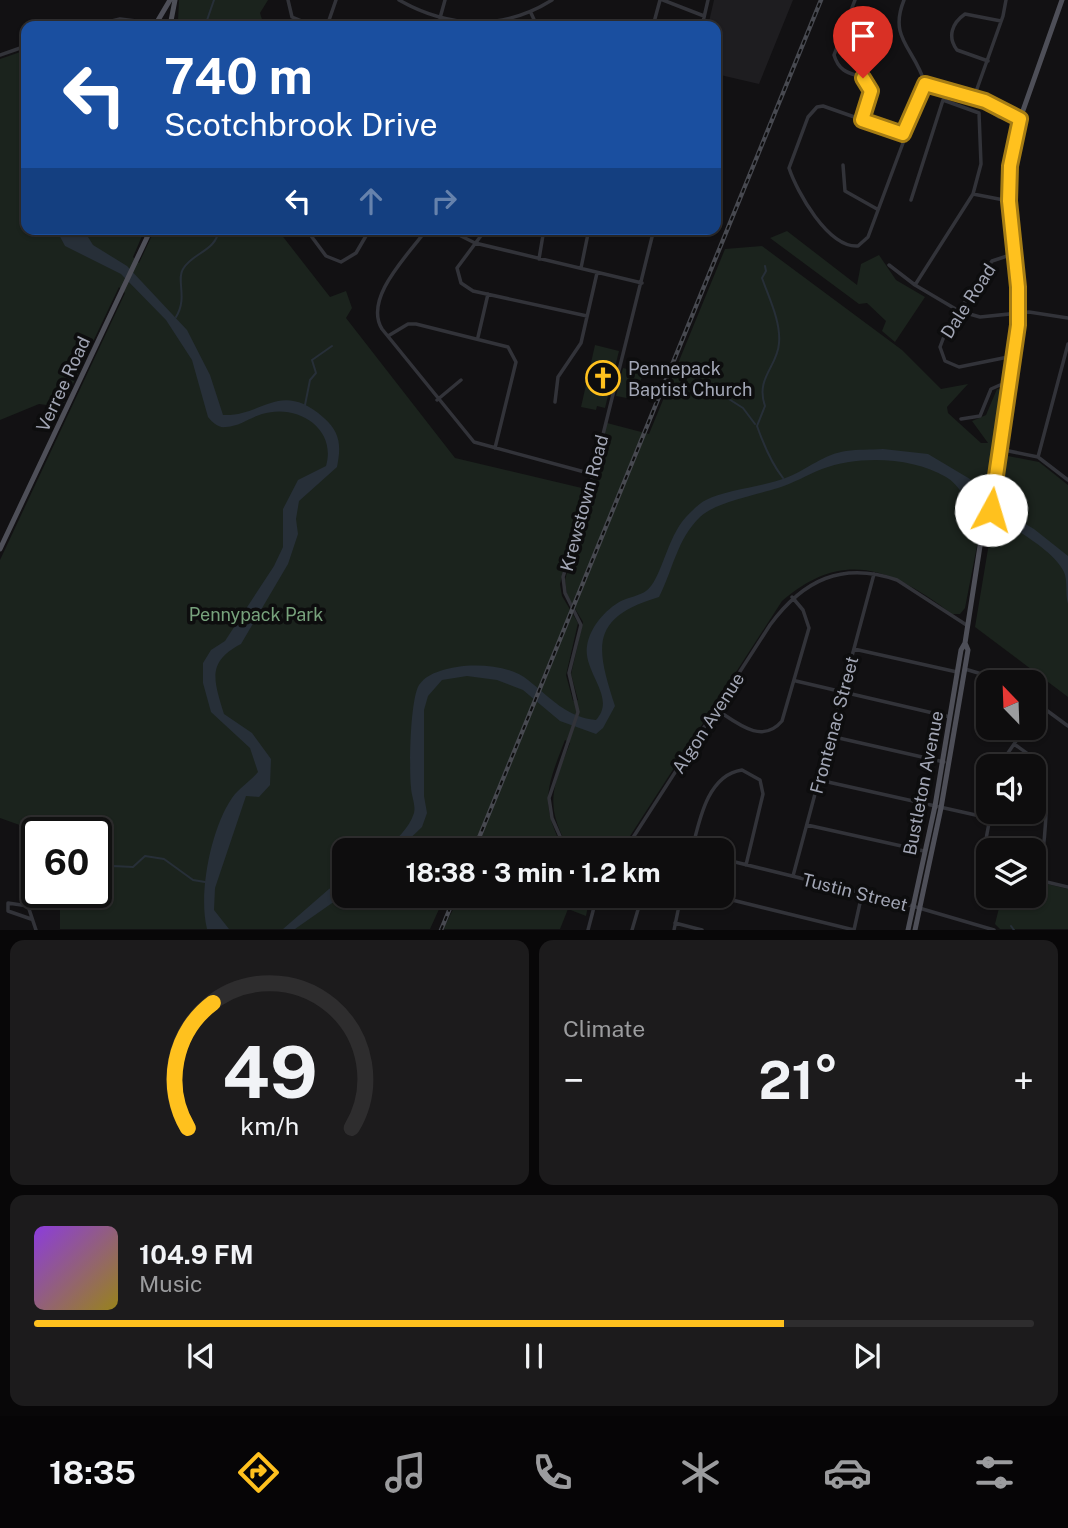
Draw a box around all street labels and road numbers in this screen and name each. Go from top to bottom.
street label: Dale Road [936,260,1000,342]
street label: Verree Road [32,333,94,435]
street label: Krewstown Road [556,433,612,573]
street label: Frontenac Street [806,654,862,796]
street label: Algon Avenue [668,669,748,777]
street label: Bustleton Avenue [899,709,947,857]
street label: Tustin Street [800,869,910,915]

